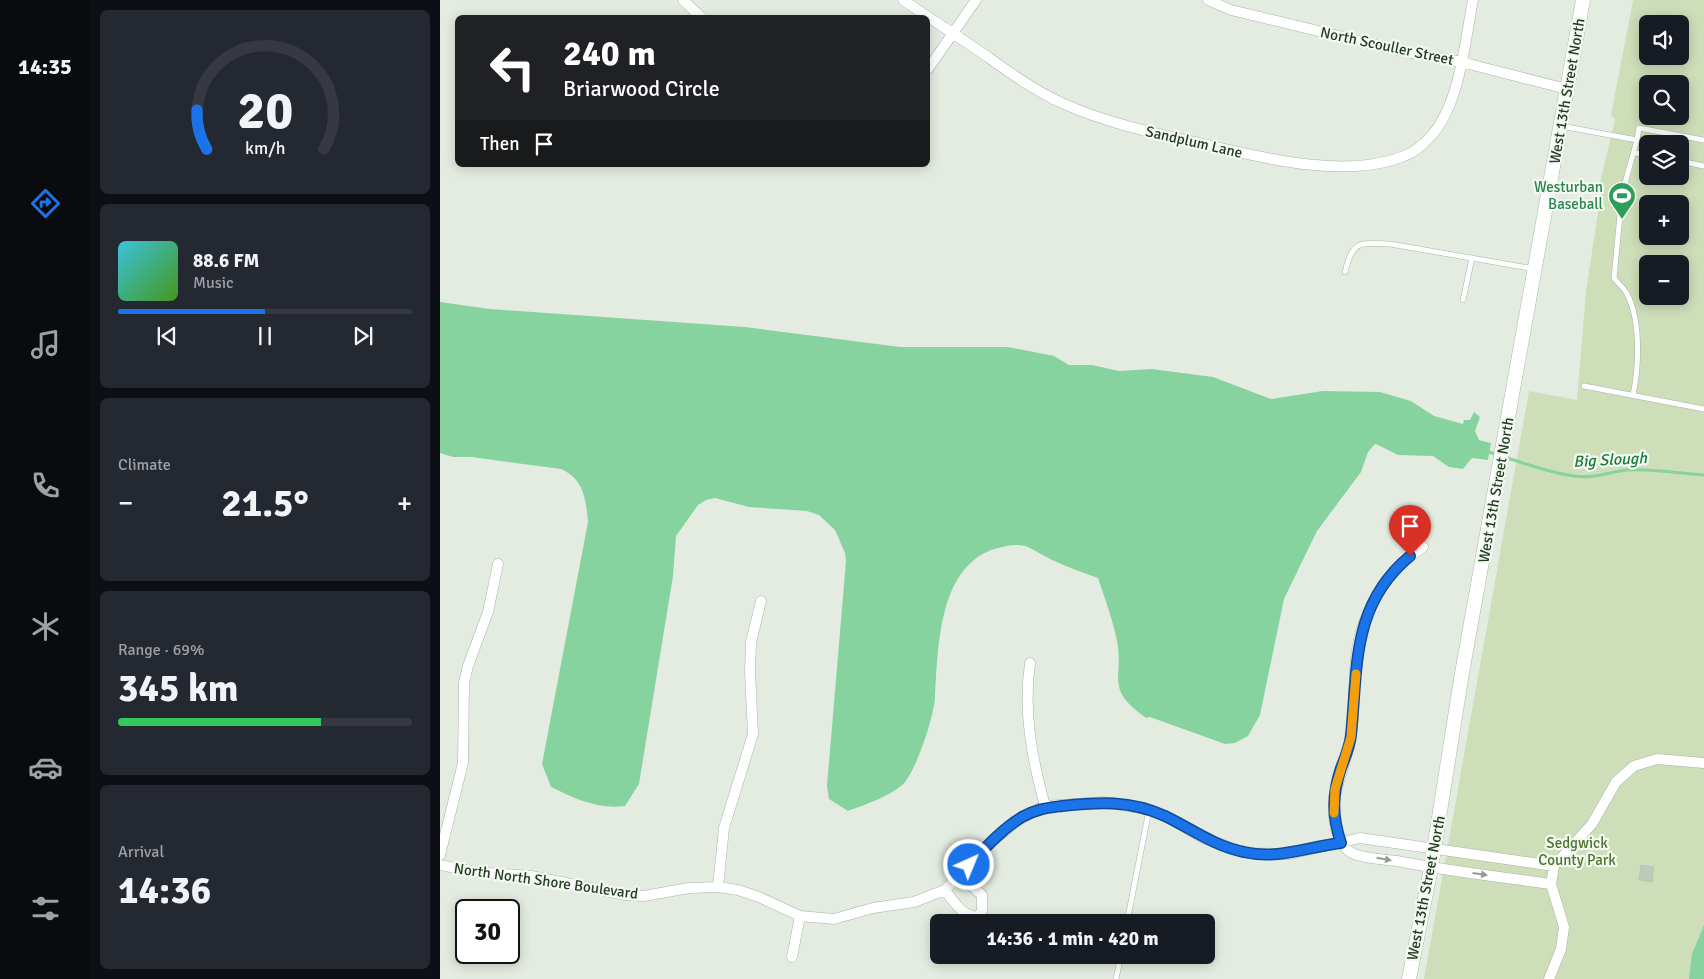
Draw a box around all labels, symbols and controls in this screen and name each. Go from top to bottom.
map controls [1639,15,1689,305]
button: sound [1639,15,1689,65]
street label: West 13th Street North [1545,17,1589,165]
street label: North Scouller Street [1319,23,1455,69]
text: 240 m [563,32,656,75]
icon: left [480,35,545,100]
text: 14:35 [18,53,72,80]
text: Briarwood Circle [563,75,720,102]
button: search [1639,75,1689,125]
text: 20 [237,79,293,143]
street label: Sandplum Lane [1144,122,1244,162]
icon: arrive [530,130,558,158]
text: Then [480,132,520,156]
button: layers [1639,135,1689,185]
text: km/h [245,137,285,159]
place label: Westurban Baseball [1534,178,1603,213]
sports icon: Westurban Baseball [1607,181,1637,220]
icon: directions [28,186,63,221]
button: + [1639,195,1689,245]
text: 88.6 FM [193,249,259,273]
button: − [1639,255,1689,305]
text: Music [193,273,234,293]
icon: previous [153,322,181,350]
icon: pause [251,322,279,350]
icon: next [349,322,377,350]
icon: music [28,327,63,362]
street label: West 13th Street North [1474,416,1518,564]
water label: Big Slough [1573,448,1649,472]
text: Climate [118,455,171,475]
icon: phone [28,468,63,503]
text: 21.5° [221,480,309,527]
text: − [118,486,133,520]
text: + [397,486,412,520]
pin [1389,505,1431,556]
icon: arrive [1396,512,1424,540]
icon: climate [28,609,63,644]
text: Range · 69% [118,640,204,660]
text: 345 km [118,665,239,712]
icon: car [28,750,63,785]
street label: West 13th Street North [1403,814,1449,962]
park label: Sedgwick County Park [1538,834,1616,869]
position arrow [942,838,994,890]
text: Arrival [118,842,164,862]
one-way arrow [1377,855,1392,863]
street label: North North Shore Boulevard [453,859,639,903]
text: 14:36 [118,867,211,914]
one-way arrow [1472,870,1488,878]
icon: filters [28,891,63,926]
speed limit sign: 30 [455,899,520,964]
text: 14:36 · 1 min · 420 m [986,927,1159,951]

